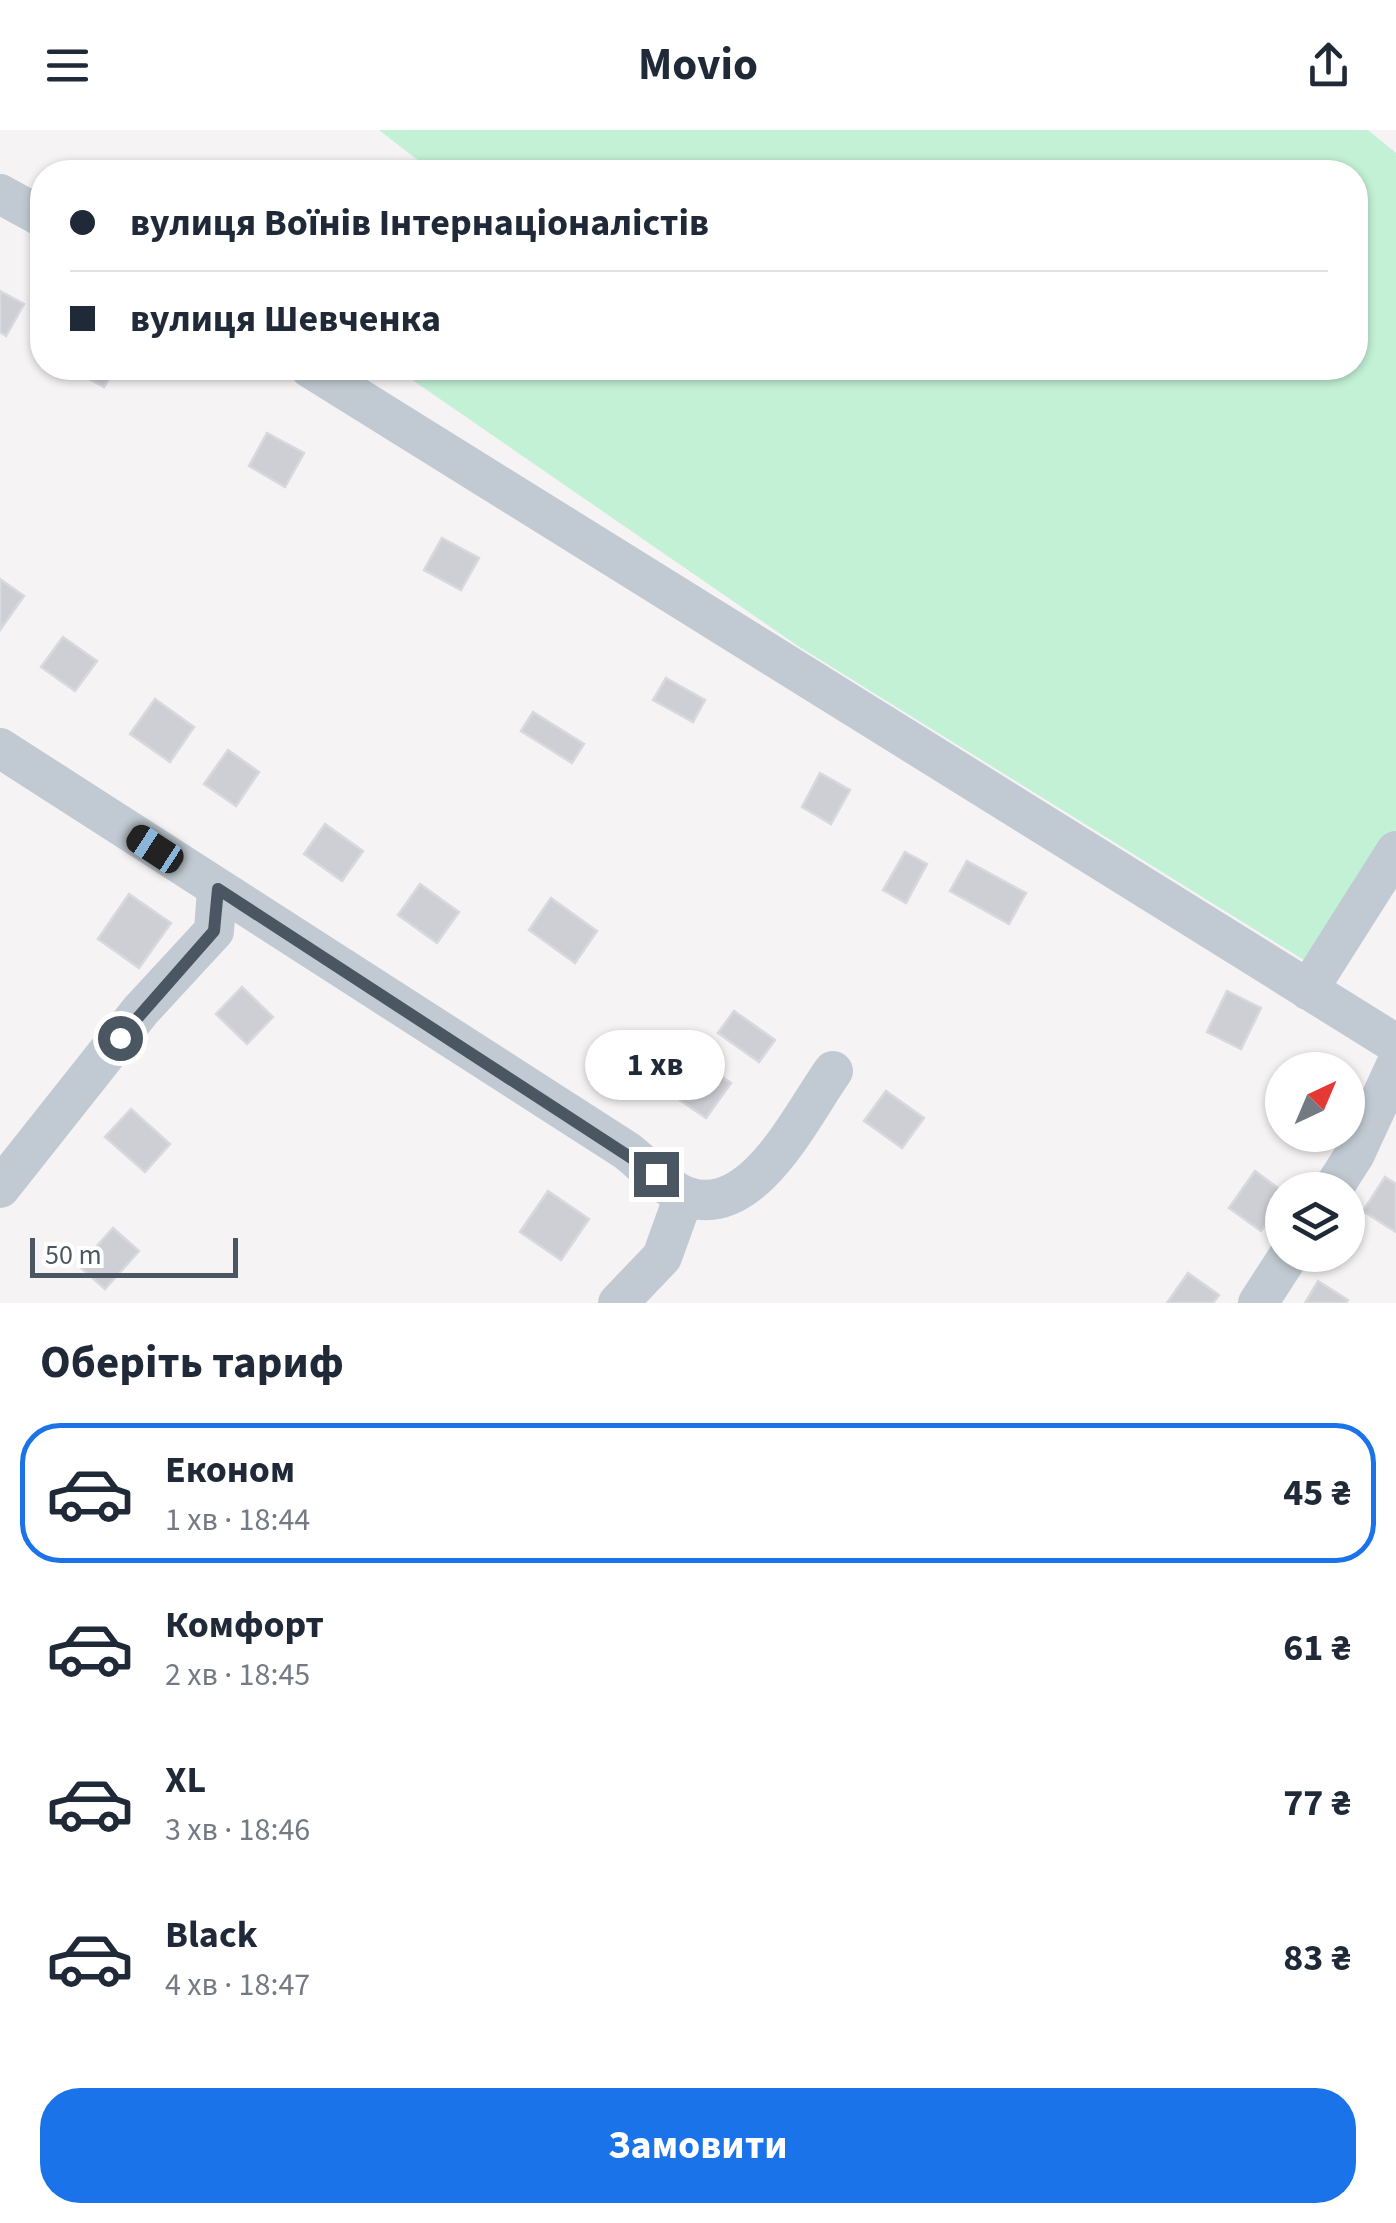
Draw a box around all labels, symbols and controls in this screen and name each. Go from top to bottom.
text: Movio [638,33,758,97]
icon: menu [40,38,95,93]
icon: share [1301,38,1356,93]
text: вулиця Воїнів Інтернаціоналістів [130,196,709,250]
text: вулиця Шевченка [130,292,441,346]
car [122,820,188,878]
route start [98,1016,143,1061]
callout: 1 хв [586,1029,726,1099]
text: 1 хв [627,1042,683,1088]
north arrow [1265,1052,1365,1152]
map controls [1265,1052,1365,1272]
route end [634,1152,679,1197]
button: layers [1265,1172,1365,1272]
scale bar [30,1233,238,1278]
text: 50 m [45,1235,102,1275]
text: Оберіть тариф [40,1331,344,1395]
text: Економ [165,1443,295,1497]
icon: car [45,1448,135,1538]
text: 45 ₴ [1283,1466,1351,1520]
text: 1 хв · 18:44 [165,1497,310,1543]
text: Комфорт [165,1598,324,1652]
icon: car [45,1603,135,1693]
text: 61 ₴ [1283,1621,1351,1675]
text: 2 хв · 18:45 [165,1652,310,1698]
text: XL [165,1753,206,1807]
icon: car [45,1758,135,1848]
text: 77 ₴ [1283,1776,1351,1830]
text: 3 хв · 18:46 [165,1807,310,1853]
text: Black [165,1908,258,1962]
icon: car [45,1913,135,2003]
text: 83 ₴ [1283,1931,1351,1985]
text: 4 хв · 18:47 [165,1962,310,2008]
button: Замовити [40,2088,1356,2203]

